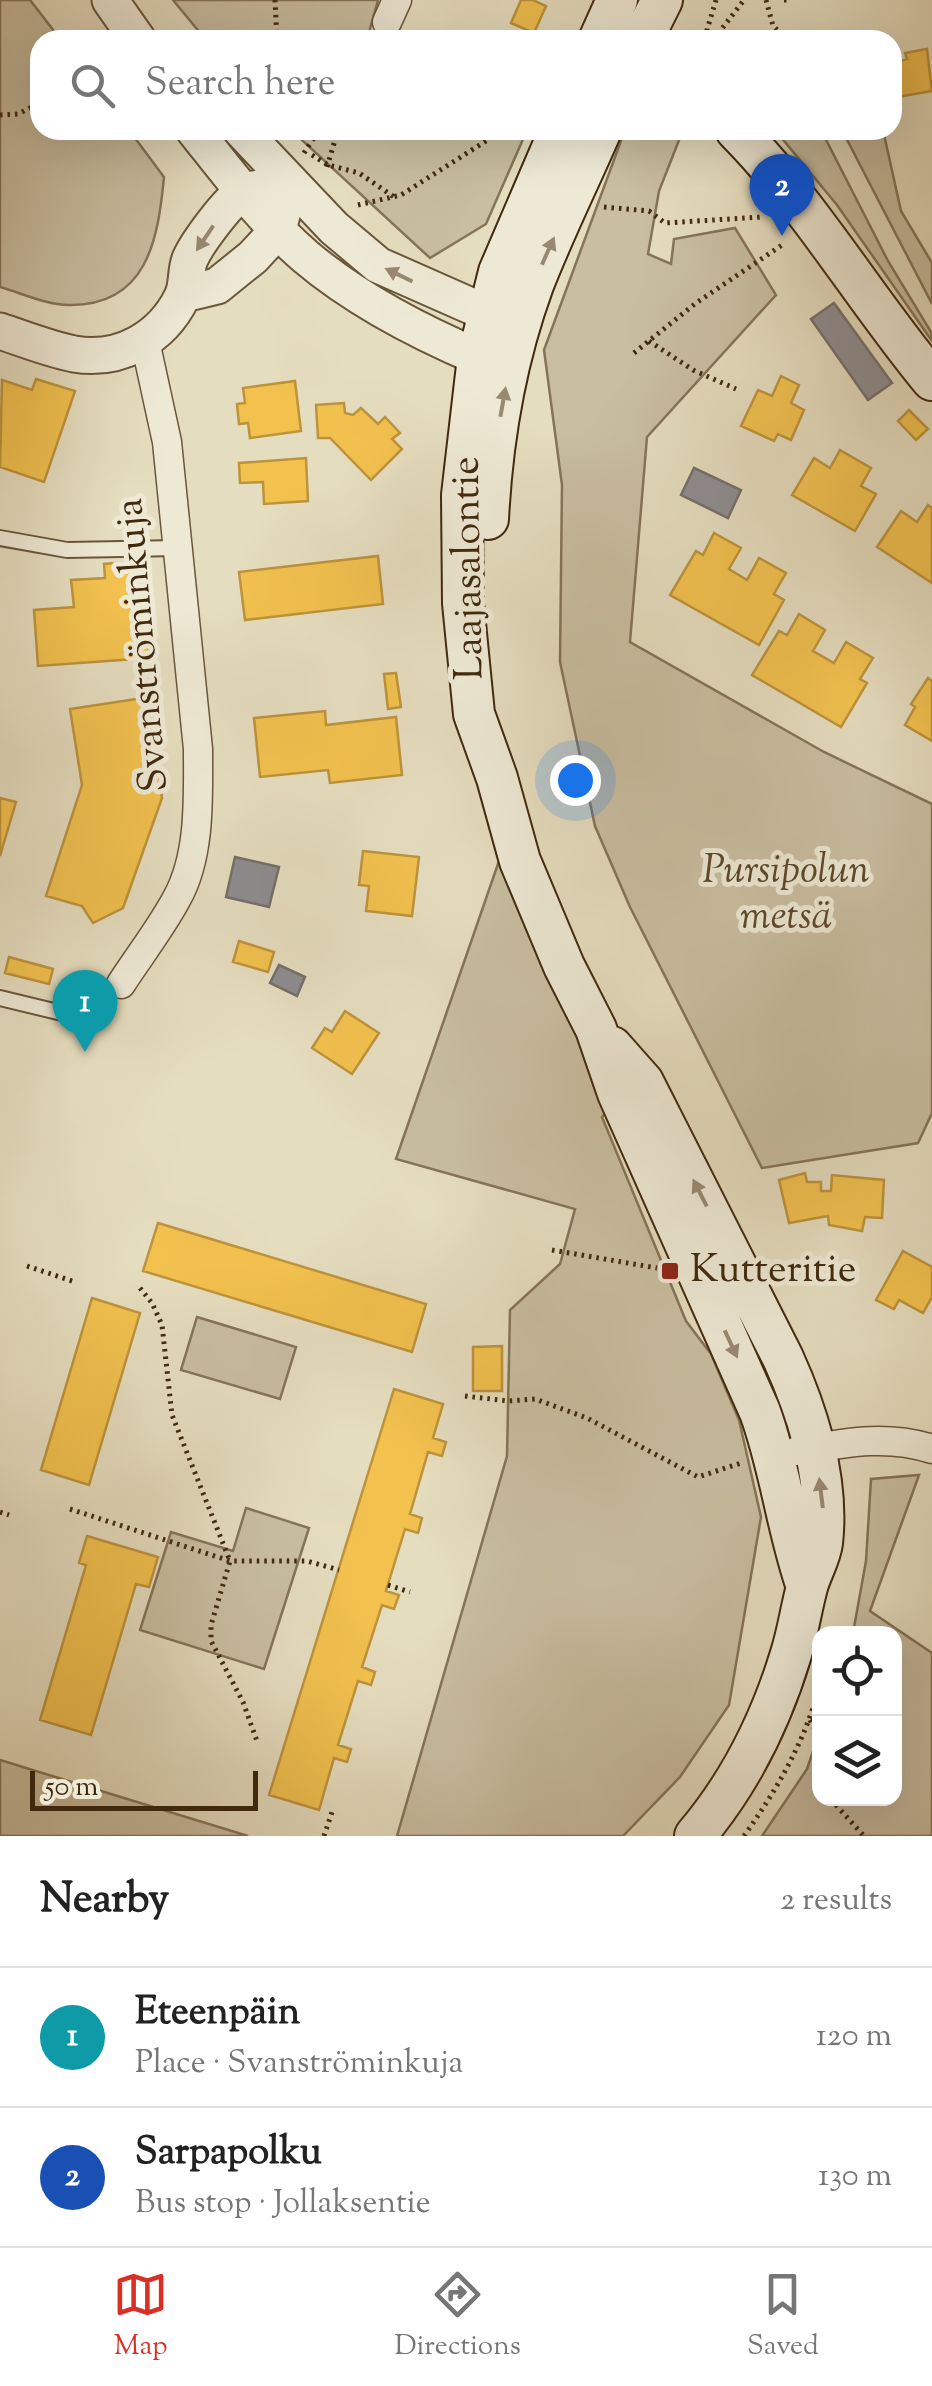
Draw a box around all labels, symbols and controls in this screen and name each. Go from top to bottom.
search box [30,30,902,140]
icon: search [65,58,120,113]
text: Search here [145,58,336,112]
pin: 2 [750,154,814,236]
one-way arrow [196,225,215,252]
one-way arrow [540,236,556,266]
one-way arrow [385,267,414,284]
one-way arrow [495,385,511,417]
street label: Laajasalontie [440,456,500,680]
street label: Svanströminkuja [103,496,185,794]
your location [550,755,601,806]
park label: Pursipolun metsä [703,844,869,947]
pin: 1 [52,970,118,1052]
one-way arrow [692,1179,709,1208]
place label: Kutteritie [690,1243,856,1300]
marker: Kutteritie [659,1260,681,1282]
one-way arrow [723,1329,739,1359]
one-way arrow [812,1476,828,1508]
map controls [812,1626,902,1806]
button: locate [812,1626,902,1716]
button: layers [812,1716,902,1806]
scale bar [30,1766,258,1810]
text: 50 m [45,1768,99,1808]
text: Nearby [40,1871,169,1931]
text: 2 results [780,1878,892,1924]
text: Eteenpäin [135,1987,300,2041]
text: 1 [67,2014,78,2060]
text: 120 m [816,2014,892,2060]
text: Place · Svanströminkuja [135,2041,463,2087]
text: Sarpapolku [135,2127,322,2181]
text: 2 [65,2154,80,2200]
text: 130 m [818,2154,892,2200]
text: Bus stop · Jollaksentie [135,2181,431,2227]
tab: Map [113,2267,168,2367]
tab: Directions [394,2267,521,2367]
tab: Saved [747,2267,819,2367]

